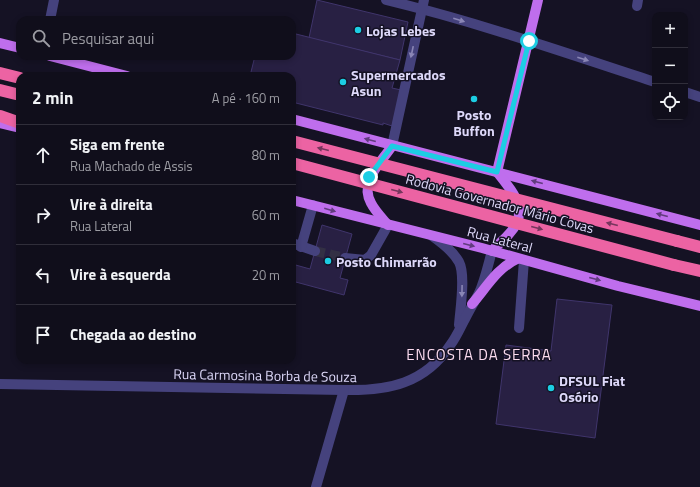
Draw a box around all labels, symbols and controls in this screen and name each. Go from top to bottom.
map controls [652,12,688,120]
button: + [652,12,688,48]
search box [16,16,296,60]
one-way arrow [453,17,465,23]
place label: Lojas Lebes [366,20,436,41]
marker: Lojas Lebes [353,25,363,35]
icon: search [30,27,52,49]
text: Pesquisar aqui [62,27,154,50]
route start [520,32,538,50]
one-way arrow [409,46,415,58]
button: − [652,48,688,84]
one-way arrow [578,56,590,62]
place label: Supermercados Asun [351,64,446,101]
marker: Supermercados Asun [338,77,348,87]
button: locate [652,84,688,120]
text: 2 min [32,85,73,111]
text: A pé · 160 m [212,88,280,108]
marker: Posto Buffon [469,94,479,104]
place label: Posto Buffon [453,104,495,141]
text: Siga em frente [70,133,165,156]
one-way arrow [364,137,376,143]
icon: ahead [32,144,54,166]
text: 80 m [252,145,280,165]
one-way arrow [317,146,330,152]
text: Rua Machado de Assis [70,156,192,176]
route end [360,168,378,186]
street label: Rodovia Governador Mário Covas [404,168,596,238]
one-way arrow [530,179,542,185]
one-way arrow [392,188,404,194]
text: Vire à direita [70,193,153,216]
icon: right [32,204,54,226]
text: 60 m [252,205,280,225]
one-way arrow [324,207,336,213]
one-way arrow [656,212,668,218]
text: Rua Lateral [70,216,132,236]
street label: Rua Lateral [465,220,535,258]
one-way arrow [606,221,618,227]
one-way arrow [531,225,543,231]
one-way arrow [464,242,476,248]
place label: Posto Chimarrão [336,251,437,272]
marker: Posto Chimarrão [323,256,333,266]
text: Vire à esquerda [70,263,171,286]
icon: left [32,264,54,286]
text: 20 m [252,265,280,285]
one-way arrow [588,277,601,283]
one-way arrow [458,285,465,297]
text: Chegada ao destino [70,323,196,346]
icon: arrive [32,324,54,346]
district label: ENCOSTA DA SERRA [406,343,552,366]
street label: Rua Carmosina Borba de Souza [173,363,357,387]
place label: DFSUL Fiat Osório [559,370,625,407]
marker: DFSUL Fiat Osório [546,383,556,393]

